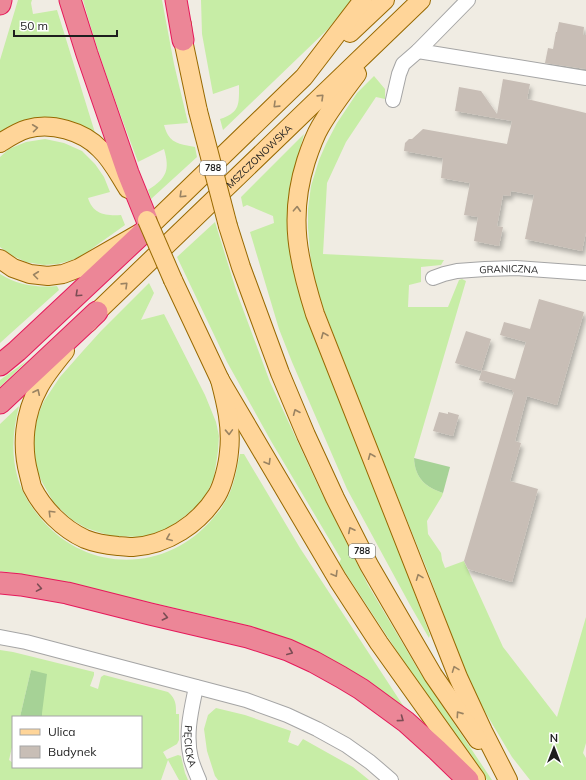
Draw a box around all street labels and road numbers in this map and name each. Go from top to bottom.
street label: MSZCZONOWSKA [224,121,295,191]
road number: 788 [200,161,226,175]
street label: GRANICZNA [479,262,539,277]
road number: 788 [349,544,375,558]
street label: PĘCICKA [181,725,199,770]

